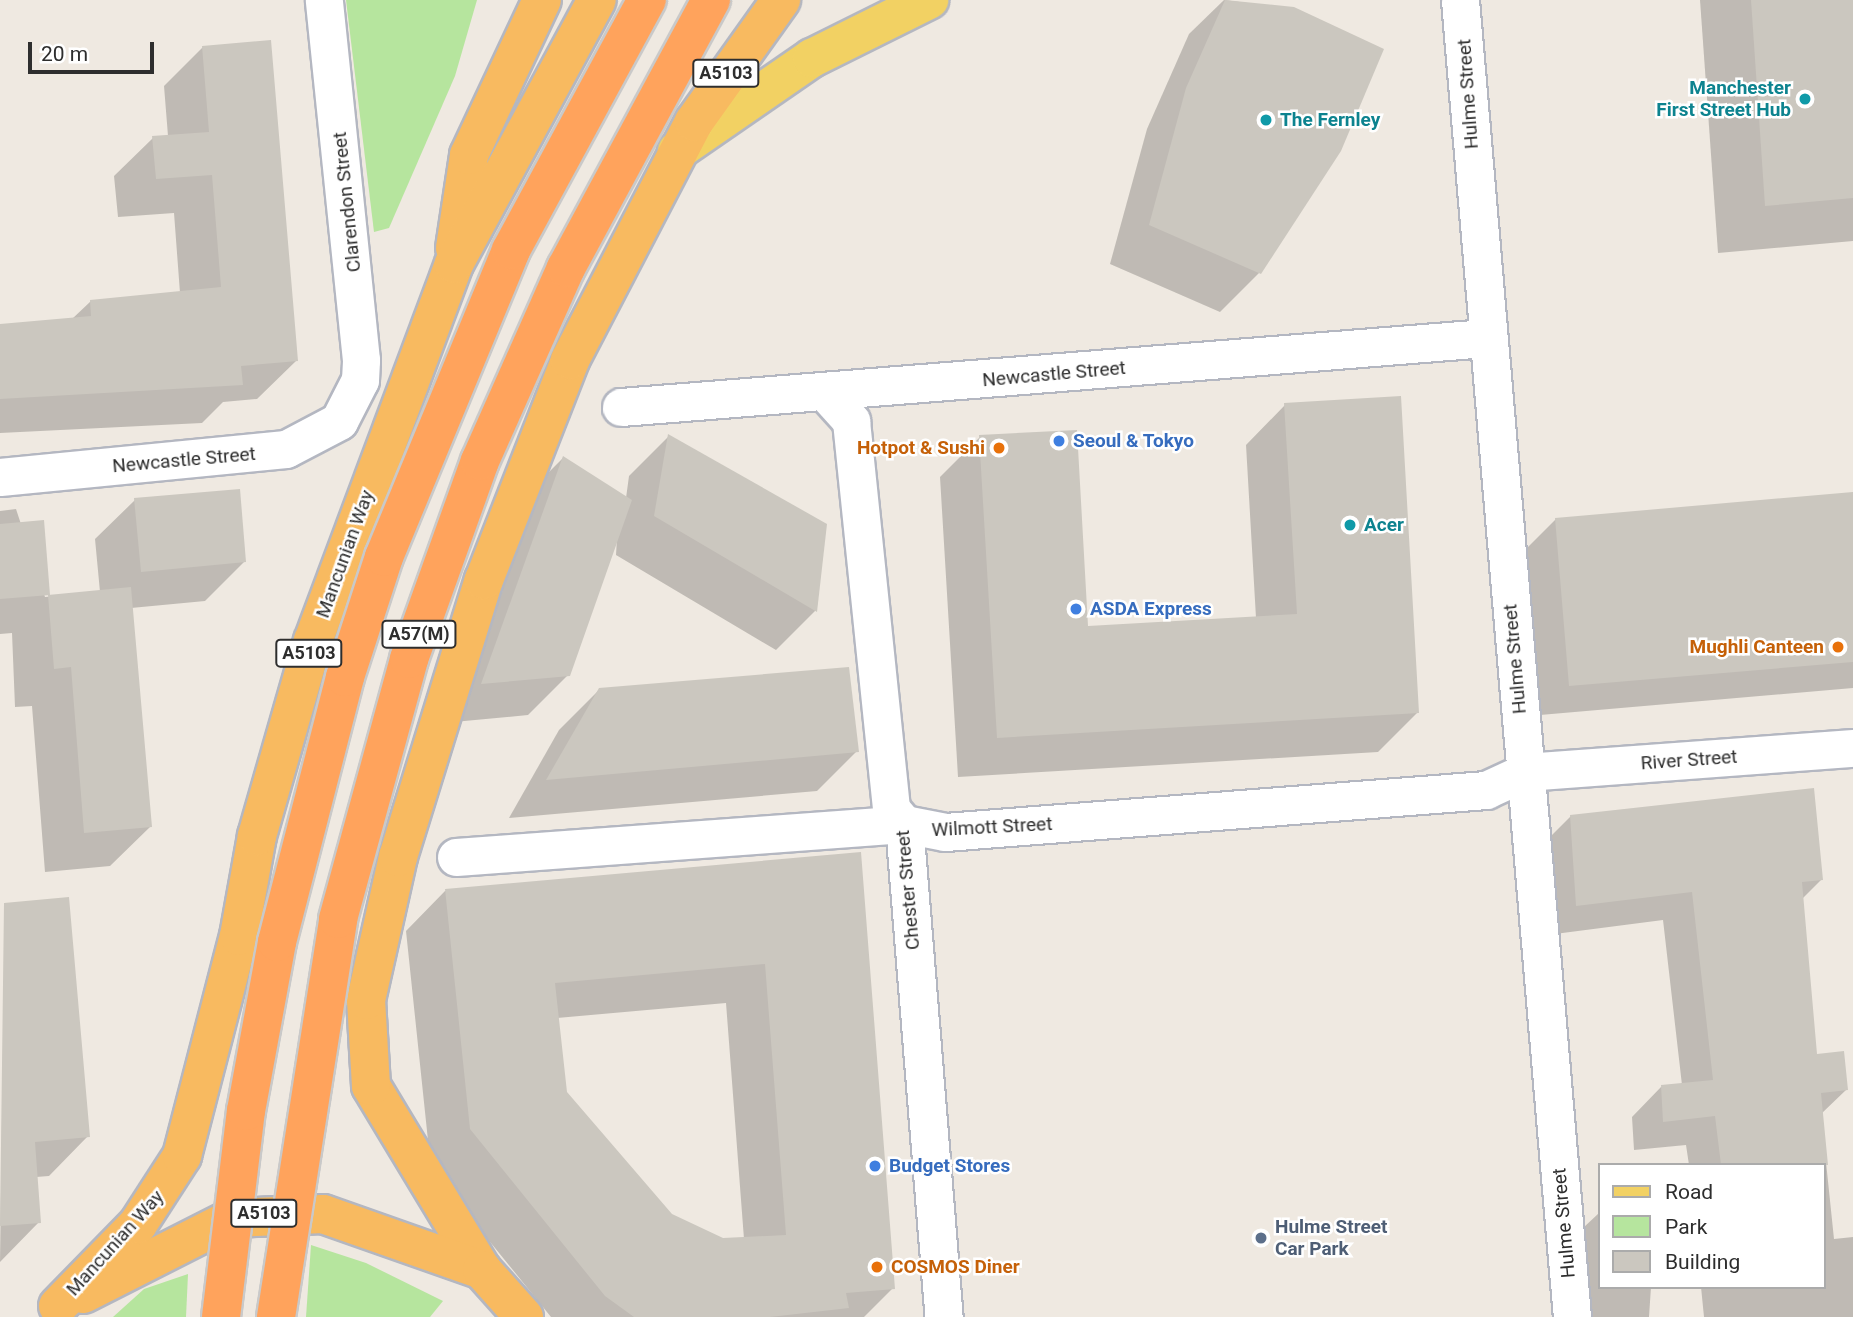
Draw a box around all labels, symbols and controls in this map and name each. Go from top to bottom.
scale bar [32,28,158,72]
street label: Hulme Street [1453,38,1483,150]
text: 20 m [41,42,88,66]
road number: A5103 [691,58,761,88]
place label: Manchester First Street Hub [1656,77,1791,121]
marker: Manchester First Street Hub [1797,91,1813,107]
place label: The Fernley [1280,109,1380,131]
marker: The Fernley [1258,112,1274,128]
street label: Clarendon Street [328,131,366,273]
street label: Newcastle Street [981,356,1127,392]
place label: Seoul & Tokyo [1073,430,1194,452]
marker: Seoul & Tokyo [1051,433,1067,449]
place label: Hotpot & Sushi [857,437,985,459]
marker: Hotpot & Sushi [991,440,1007,456]
street label: Newcastle Street [111,442,257,478]
street label: Mancunian Way [311,487,379,621]
place label: Acer [1364,514,1404,536]
marker: Acer [1342,517,1358,533]
place label: ASDA Express [1090,598,1212,620]
marker: ASDA Express [1068,601,1084,617]
street label: Hulme Street [1499,603,1531,715]
road number: A57(M) [380,620,458,648]
place label: Mughli Canteen [1690,636,1824,658]
road number: A5103 [274,638,344,668]
marker: Mughli Canteen [1830,639,1846,655]
street label: River Street [1640,745,1738,775]
street label: Wilmott Street [931,812,1053,842]
street label: Chester Street [891,829,925,951]
place label: Budget Stores [889,1155,1010,1177]
marker: Budget Stores [867,1158,883,1174]
legend [1598,1163,1825,1289]
street label: Hulme Street [1548,1167,1580,1279]
text: Road [1665,1180,1713,1204]
street label: Mancunian Way [62,1185,168,1301]
road number: A5103 [229,1198,299,1228]
text: Park [1665,1215,1707,1239]
place label: Hulme Street Car Park [1275,1216,1387,1260]
marker: Hulme Street Car Park [1253,1230,1269,1246]
text: Building [1665,1250,1740,1274]
place label: COSMOS Diner [891,1256,1020,1278]
marker: COSMOS Diner [869,1259,885,1275]

